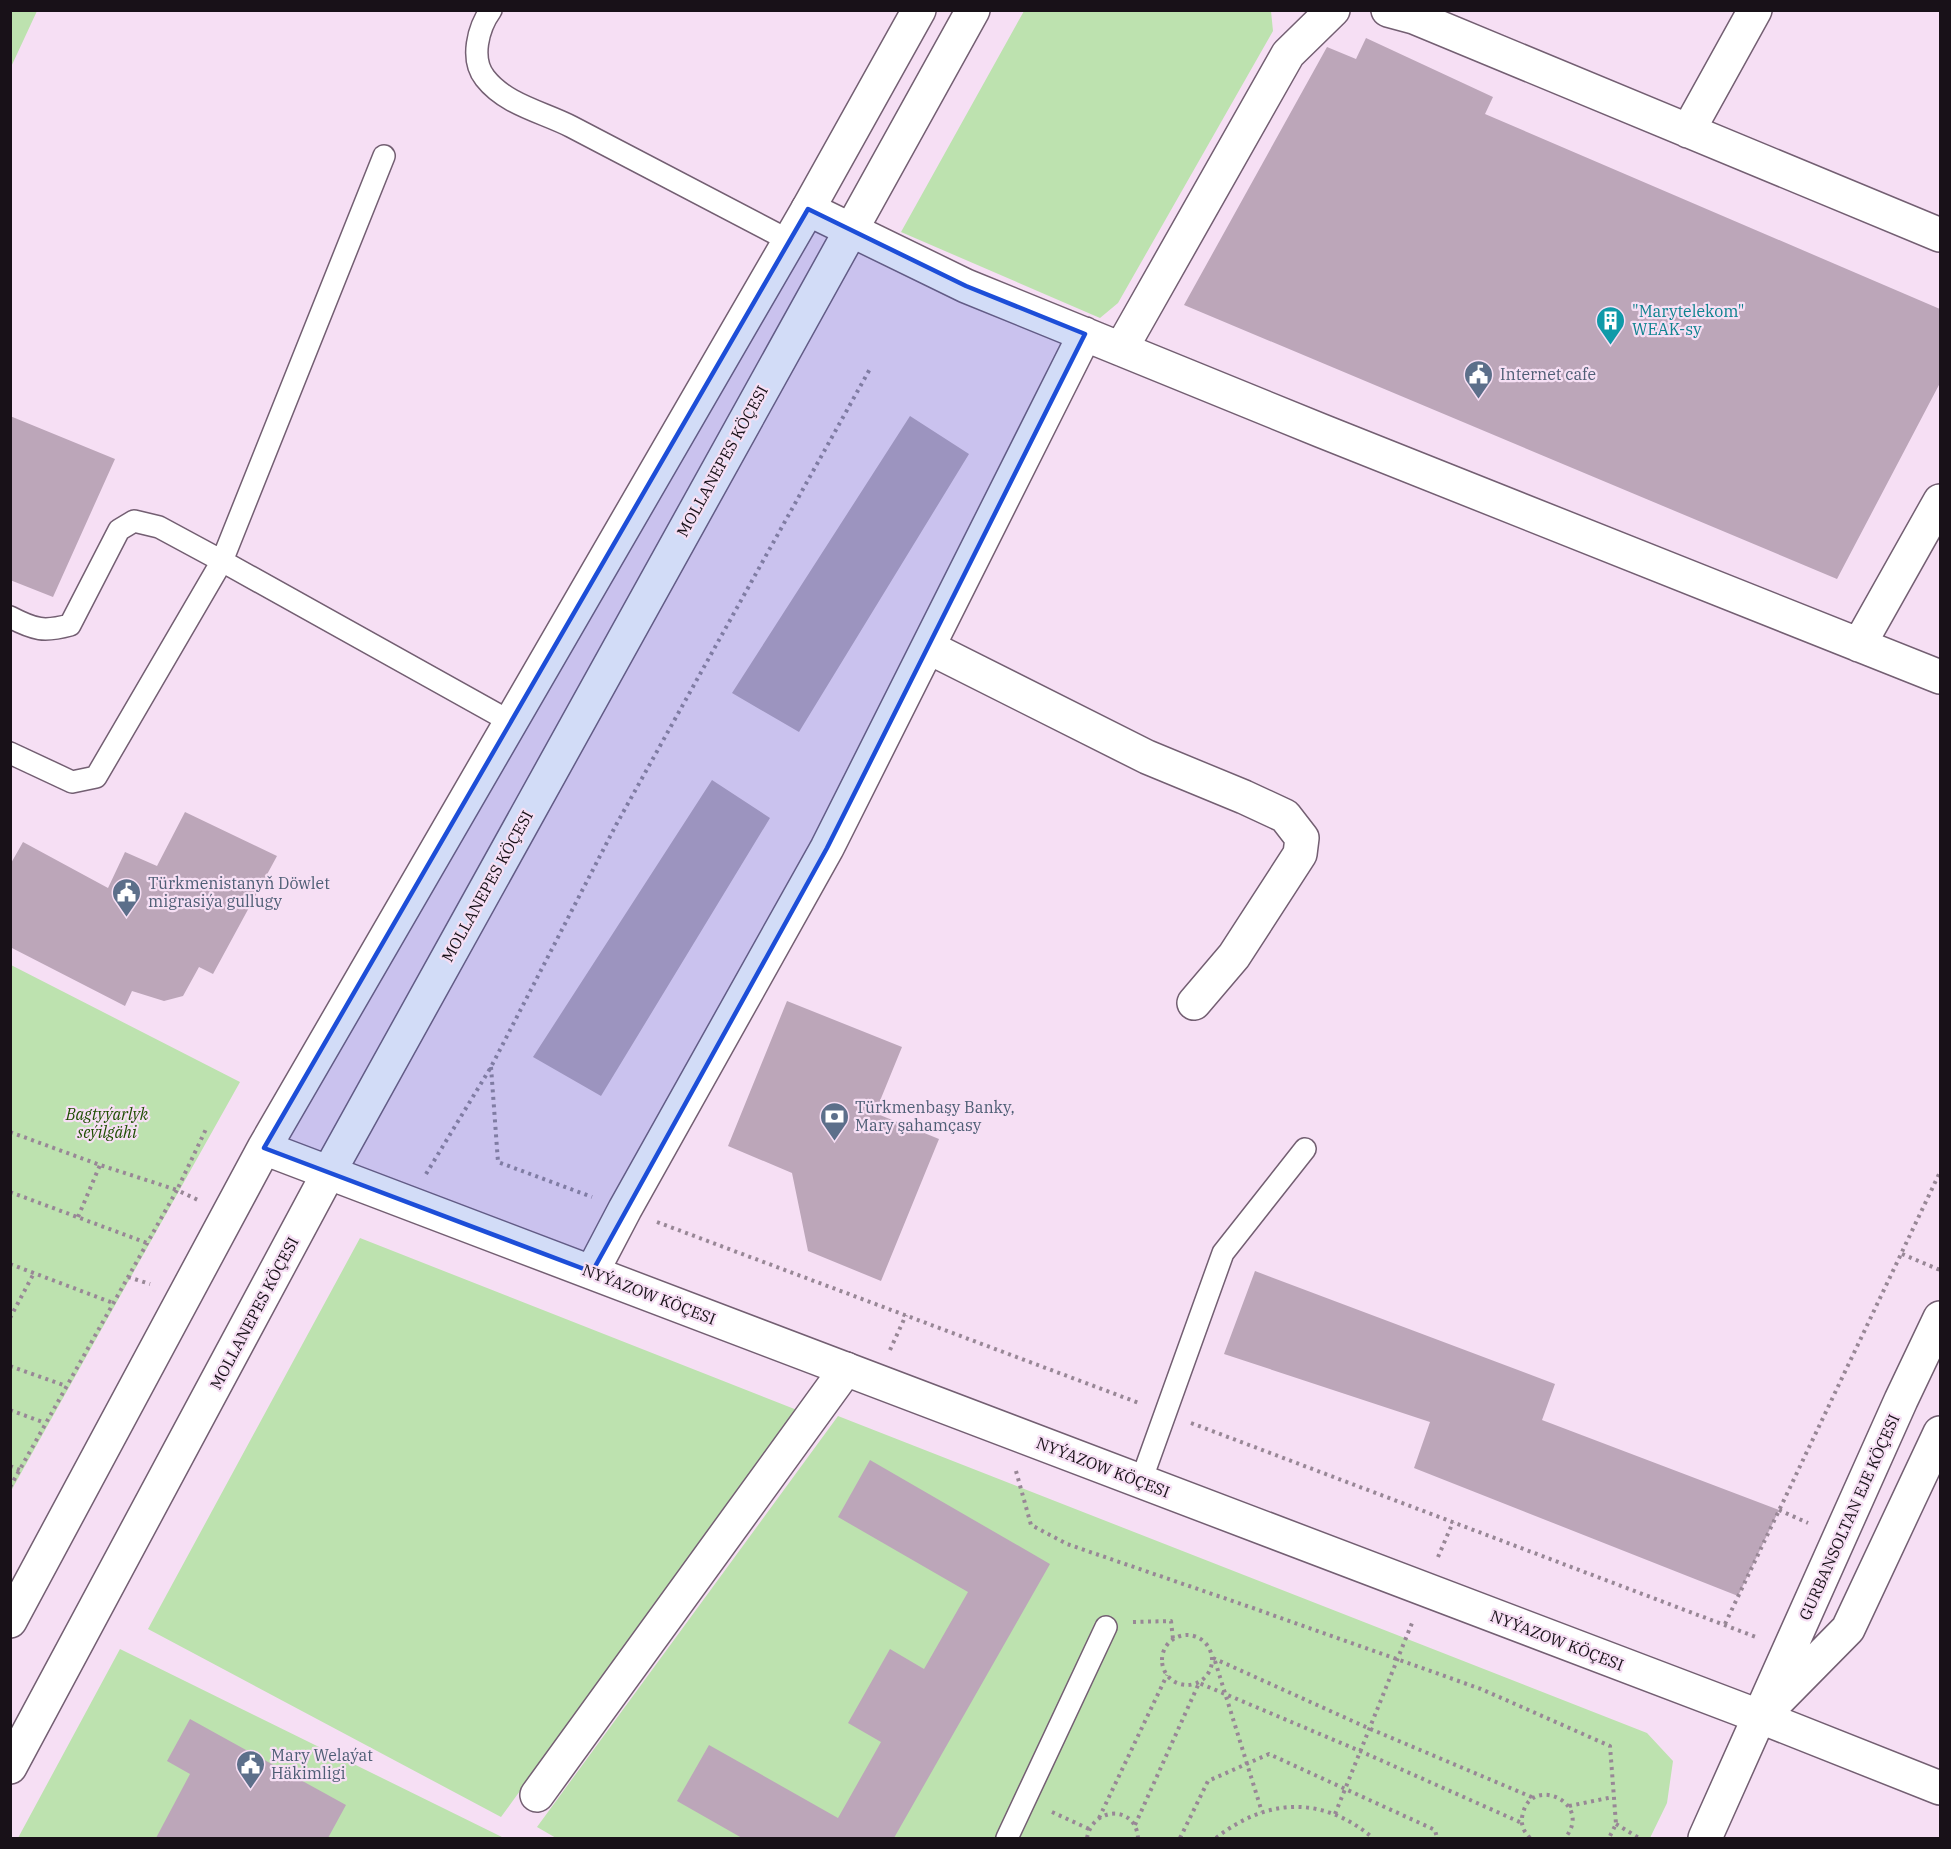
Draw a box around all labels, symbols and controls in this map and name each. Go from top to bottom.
place label: "Marytelekom" WEAK-sy [1632,301,1744,339]
building icon: "Marytelekom" WEAK-sy [1595,304,1627,346]
public building icon: Internet cafe [1463,358,1495,400]
place label: Internet cafe [1500,364,1596,384]
street label: MOLLANEPES KÖÇESI [672,382,772,540]
street label: MOLLANEPES KÖÇESI [437,807,537,965]
place label: Türkmenistanyň Döwlet migrasiýa gullugy [148,873,330,911]
public building icon: Türkmenistanyň Döwlet migrasiýa gullugy [111,876,143,918]
place label: Türkmenbaşy Banky, Mary şahamçasy [855,1097,1015,1135]
bank icon: Türkmenbaşy Banky, Mary şahamçasy [818,1100,850,1142]
park label: Bagtyýarlyk seýilgähi [65,1104,149,1142]
street label: MOLLANEPES KÖÇESI [205,1233,303,1393]
street label: NYÝAZOW KÖÇESI [579,1258,719,1329]
street label: GURBANSOLTAN EJE KÖÇESI [1794,1411,1904,1623]
street label: NYÝAZOW KÖÇESI [1033,1431,1173,1502]
street label: NYÝAZOW KÖÇESI [1487,1604,1627,1675]
place label: Mary Welaýat Häkimligi [271,1745,373,1783]
public building icon: Mary Welaýat Häkimligi [234,1748,266,1790]

